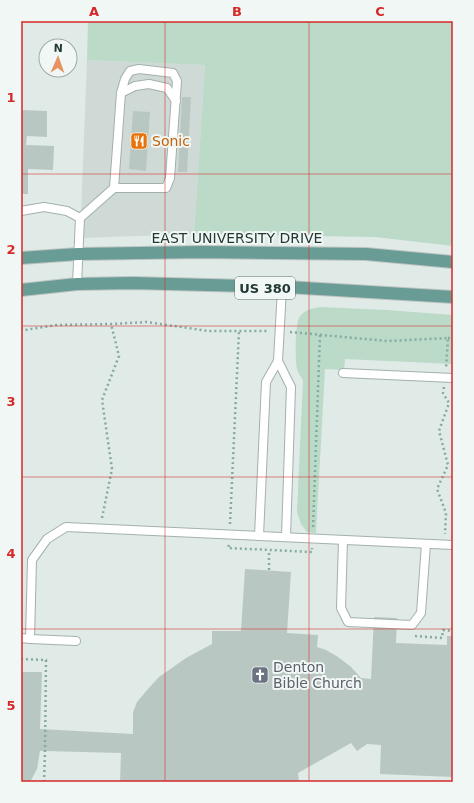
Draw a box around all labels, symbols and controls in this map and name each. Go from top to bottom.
text: A [89,4,99,19]
text: B [232,4,242,19]
text: C [375,4,385,19]
north arrow [38,38,78,78]
text: N [53,42,63,55]
text: 1 [6,90,16,105]
restaurant icon: Sonic [129,131,149,151]
place label: Sonic [152,133,190,149]
street label: EAST UNIVERSITY DRIVE [152,230,322,246]
text: 2 [6,242,16,257]
road number: US 380 [235,277,295,299]
text: 3 [6,394,16,409]
text: 4 [6,546,16,561]
place label: Denton Bible Church [273,659,362,691]
church icon: Denton Bible Church [250,665,270,685]
text: 5 [6,698,16,713]

